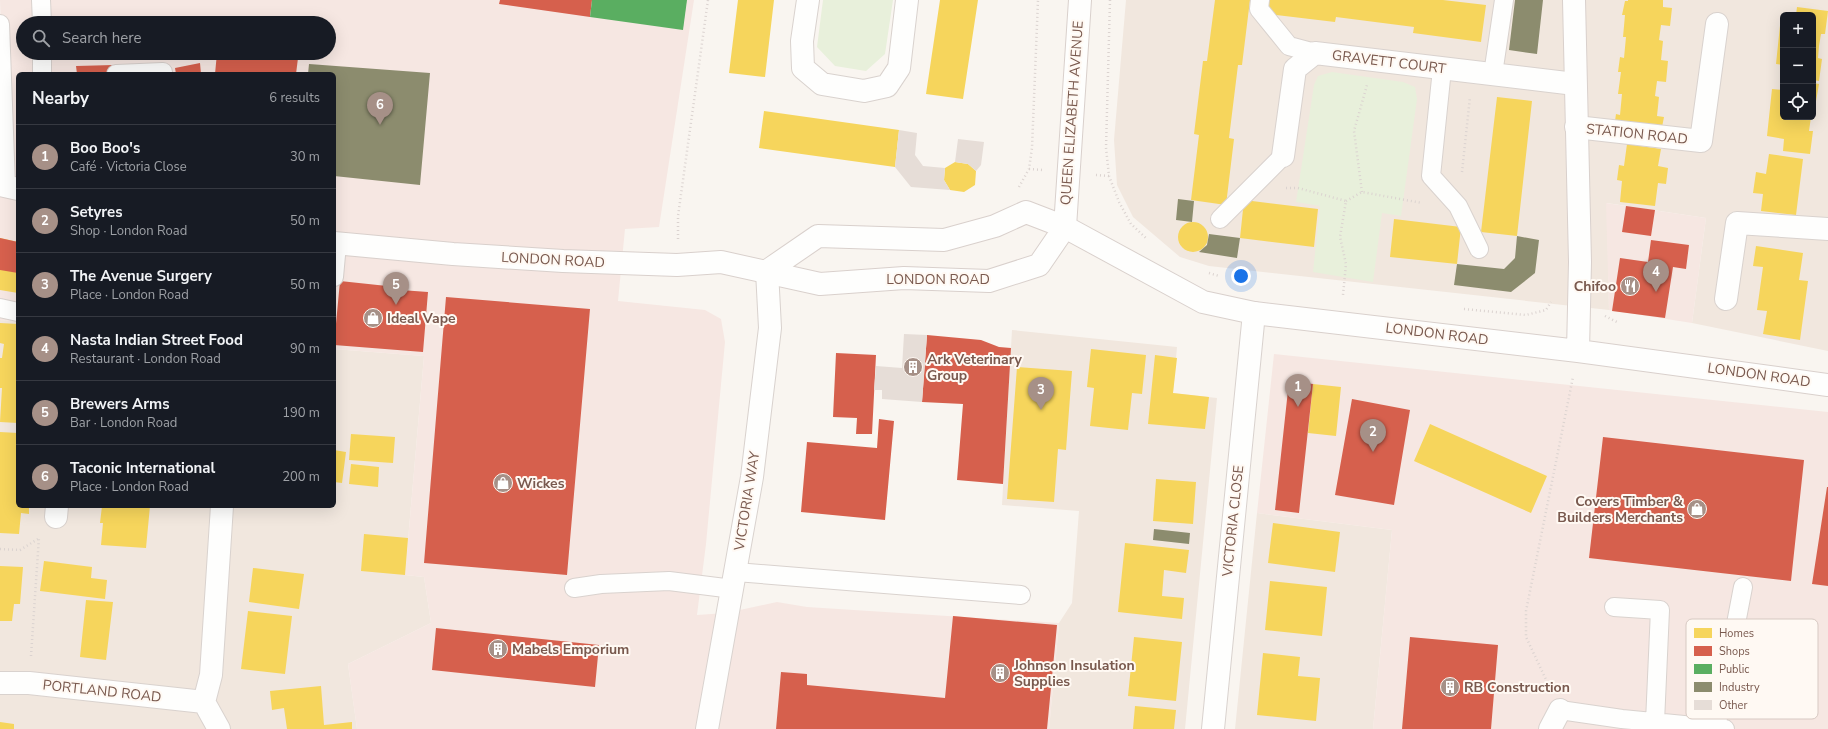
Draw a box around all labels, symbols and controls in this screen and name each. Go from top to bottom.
map controls [1780,12,1816,120]
button: + [1780,12,1816,48]
search box [16,16,336,60]
street label: QUEEN ELIZABETH AVENUE [1056,20,1088,206]
icon: search [30,27,52,49]
text: Search here [62,28,142,48]
street label: GRAVETT COURT [1331,46,1448,78]
button: − [1780,48,1816,84]
button: locate [1780,84,1816,120]
text: Nearby [32,87,89,110]
text: 6 results [269,89,320,107]
pin: 6 [367,92,393,125]
street label: STATION ROAD [1585,119,1689,149]
text: Boo Boo's [70,138,140,158]
text: 1 [41,148,49,166]
text: 30 m [290,148,320,166]
text: Café · Victoria Close [70,158,187,176]
text: Setyres [70,202,123,222]
text: 2 [41,212,49,230]
text: 50 m [290,212,320,230]
text: Shop · London Road [70,222,187,240]
street label: LONDON ROAD [501,248,605,272]
pin: 4 [1643,259,1669,292]
text: The Avenue Surgery [70,266,212,286]
your location [1231,266,1251,286]
street label: LONDON ROAD [886,270,990,289]
pin: 5 [383,272,409,305]
restaurant icon: Chifoo [1619,275,1641,297]
text: 3 [41,276,49,294]
text: 50 m [290,276,320,294]
place label: Chifoo [1574,277,1616,296]
text: Place · London Road [70,286,189,304]
shop icon: Ideal Vape [362,307,384,329]
place label: Ideal Vape [387,309,456,328]
street label: LONDON ROAD [1384,318,1490,350]
text: Nasta Indian Street Food [70,330,243,350]
text: 4 [41,340,49,358]
text: 90 m [290,340,320,358]
text: Restaurant · London Road [70,350,221,368]
place label: Ark Veterinary Group [927,350,1023,385]
building icon: Ark Veterinary Group [902,356,924,378]
street label: LONDON ROAD [1706,358,1812,392]
pin: 1 [1285,374,1311,407]
pin: 3 [1028,377,1054,410]
text: Brewers Arms [70,394,170,414]
text: 5 [41,404,49,422]
text: 190 m [282,404,320,422]
text: Bar · London Road [70,414,177,432]
pin: 2 [1360,419,1386,452]
street label: VICTORIA WAY [730,449,764,553]
text: Taconic International [70,458,215,478]
street label: VICTORIA CLOSE [1218,464,1248,579]
text: 6 [41,468,49,486]
text: 200 m [282,468,320,486]
shop icon: Wickes [492,472,514,494]
place label: Wickes [517,474,565,493]
text: Place · London Road [70,478,189,496]
place label: Covers Timber & Builders Merchants [1557,492,1684,527]
shop icon: Covers Timber & Builders Merchants [1686,498,1708,520]
legend [1686,619,1818,719]
text: Homes [1719,626,1754,641]
building icon: Mabels Emporium [487,638,509,660]
place label: Mabels Emporium [512,640,629,659]
text: Shops [1719,644,1750,659]
place label: Johnson Insulation Supplies [1013,656,1135,691]
building icon: Johnson Insulation Supplies [989,662,1011,684]
text: Public [1719,662,1749,677]
street label: PORTLAND ROAD [42,675,162,707]
building icon: RB Construction [1439,676,1461,698]
place label: RB Construction [1464,678,1570,697]
text: Industry [1719,680,1760,695]
text: Other [1719,698,1747,713]

